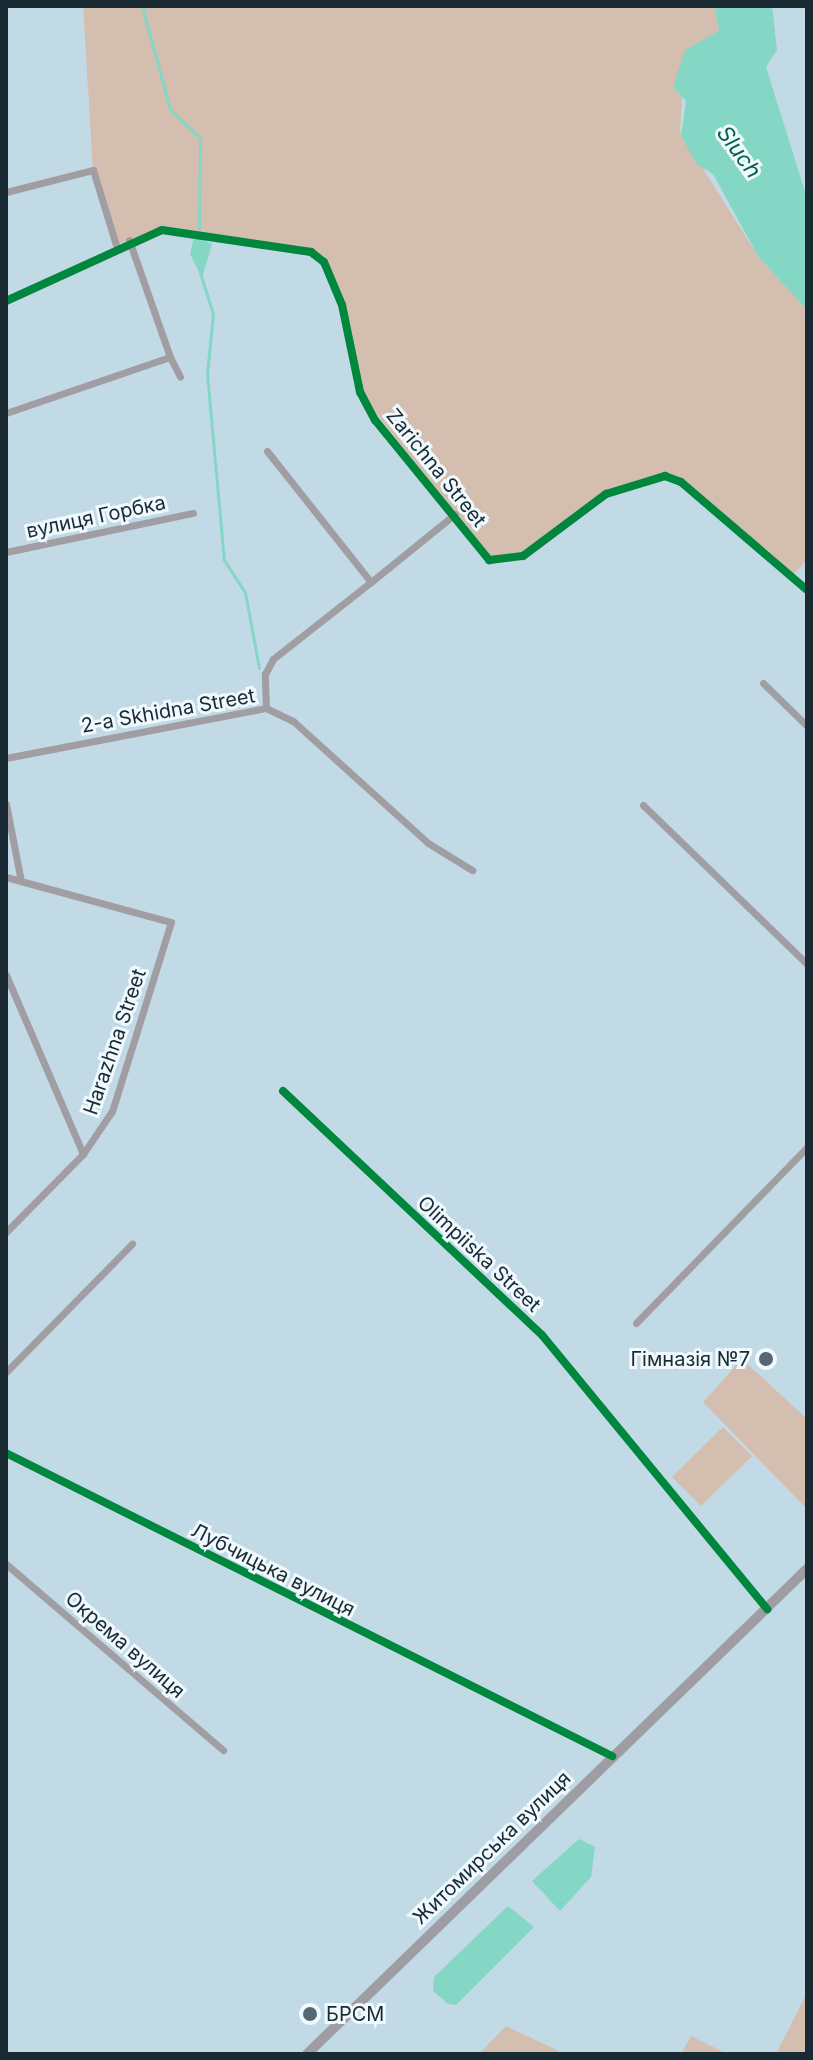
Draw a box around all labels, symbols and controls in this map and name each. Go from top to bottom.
water label: Sluch [711,121,767,183]
street label: Zarichna Street [381,404,491,532]
street label: вулиця Горбка [24,491,168,543]
street label: 2-a Skhidna Street [79,684,257,738]
street label: Harazhna Street [79,966,151,1118]
street label: Olimpiiska Street [413,1191,545,1317]
place label: Гімназія №7 [631,1347,750,1371]
marker: Гімназія №7 [757,1350,775,1368]
street label: Лубчицька вулиця [187,1518,359,1622]
street label: Окрема вулиця [60,1587,190,1703]
street label: Житомирська вулиця [408,1767,576,1929]
place label: БРСМ [326,2002,384,2026]
marker: БРСМ [301,2005,319,2023]

